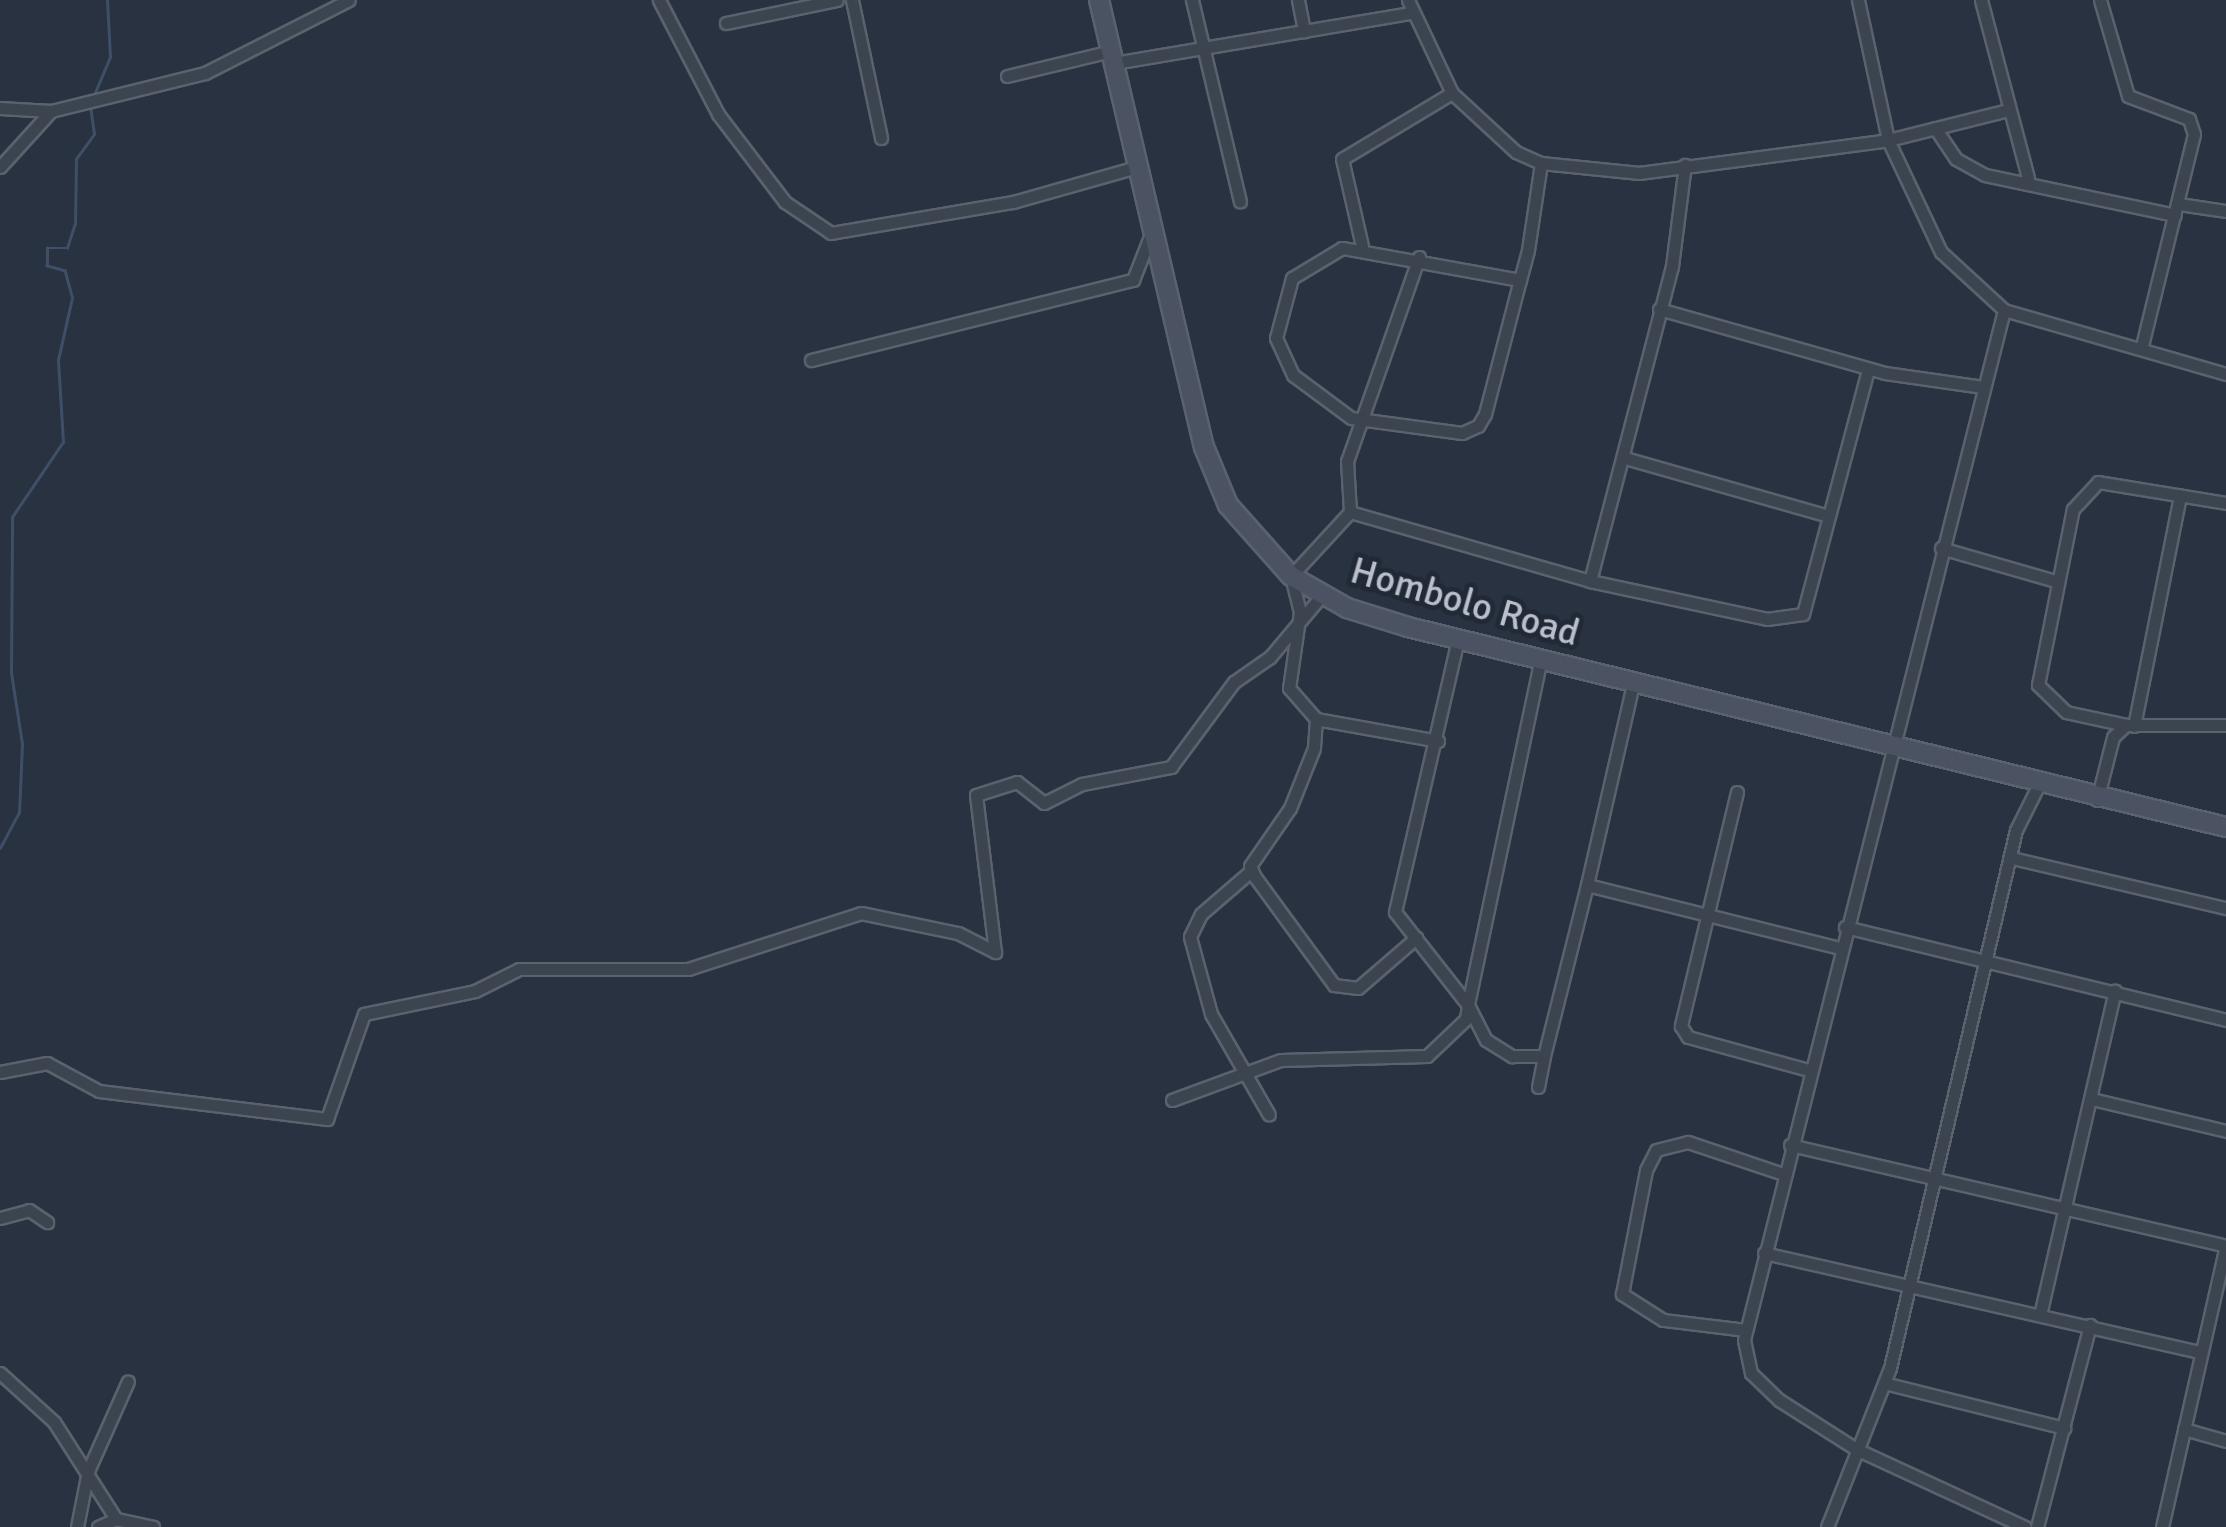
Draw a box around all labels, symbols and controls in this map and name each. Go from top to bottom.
street label: Hombolo Road [1345,548,1585,656]

